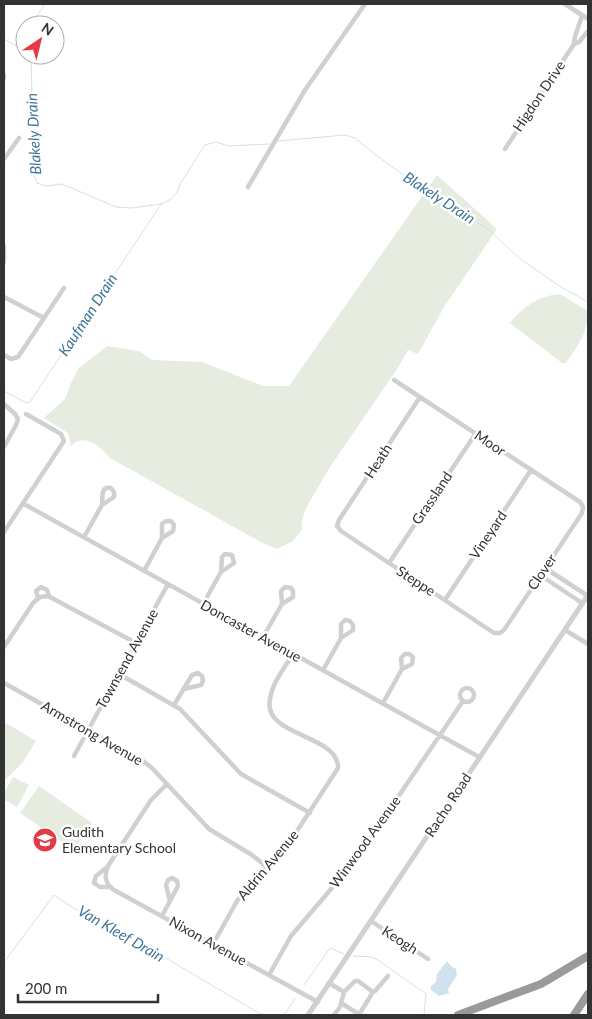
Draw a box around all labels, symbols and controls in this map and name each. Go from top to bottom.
north arrow [15,15,65,65]
text: N [38,19,57,39]
street label: Higdon Drive [509,57,568,134]
water label: Blakely Drain [22,93,44,175]
water label: Blakely Drain [400,167,479,227]
water label: Kaufman Drain [54,270,120,359]
street label: Moor [472,426,509,459]
street label: Heath [360,440,395,481]
street label: Grassland [408,468,455,527]
street label: Vineyard [465,507,510,562]
street label: Clover [523,550,560,593]
street label: Steppe [394,562,439,599]
street label: Doncaster Avenue [198,596,305,665]
street label: Townsend Avenue [92,606,161,712]
street label: Armstrong Avenue [38,697,146,769]
street label: Racho Road [421,770,475,840]
street label: Winwood Avenue [325,792,404,891]
place label: Gudith Elementary School [62,823,176,856]
street label: Aldrin Avenue [233,826,302,903]
school or university icon: Gudith Elementary School [32,827,58,853]
water label: Van Kleef Drain [75,901,168,965]
street label: Nixon Avenue [167,912,250,969]
street label: Keogh [379,922,421,957]
scale bar [18,972,158,1004]
text: 200 m [25,979,67,997]

